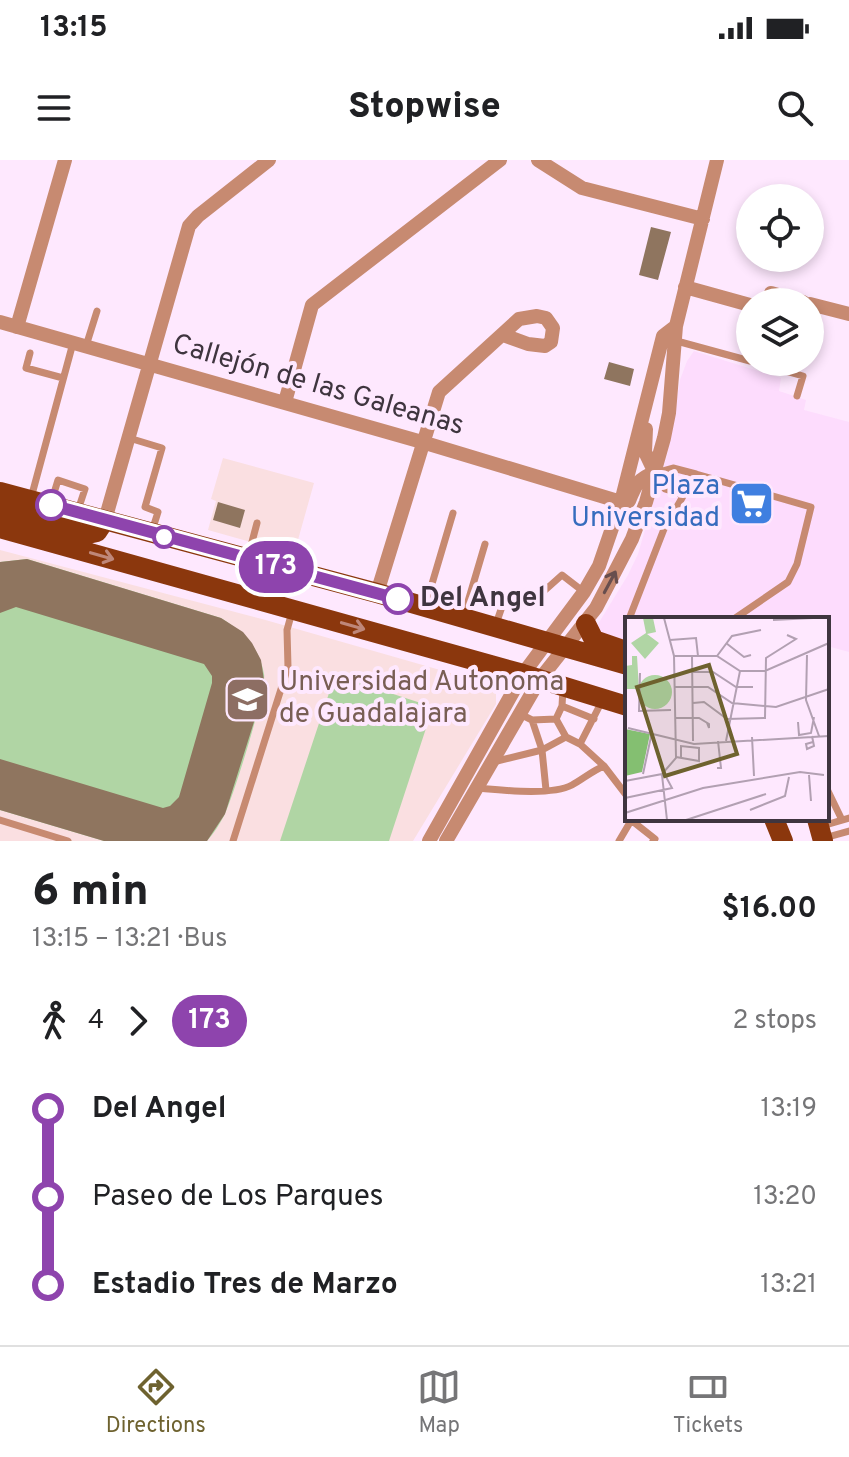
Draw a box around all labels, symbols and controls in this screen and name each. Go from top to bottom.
text: 13:15 [40,10,108,47]
text: Stopwise [348,85,501,131]
icon: menu [32,86,76,130]
icon: search [773,86,817,130]
map controls [736,184,824,376]
button: locate [736,184,824,272]
button: layers [736,288,824,376]
street label: Callejón de las Galeanas [168,327,468,445]
place label: Plaza Universidad [571,469,720,537]
supermarket icon: Plaza Universidad [727,479,775,527]
unlabelled marker [36,490,66,520]
unlabelled marker [153,526,175,548]
line badge: 173 [230,541,322,593]
text: 173 [255,549,297,585]
one-way arrow [89,550,115,565]
one-way arrow [603,571,619,595]
place label: Del Angel [420,581,546,617]
marker: Del Angel [383,584,413,614]
inset map [625,617,829,821]
one-way arrow [339,620,365,635]
place label: Universidad Autonoma de Guadalajara [279,665,564,733]
school or university icon: Universidad Autonoma de Guadalajara [224,675,272,723]
text: 6 min [32,865,149,921]
text: $16.00 [722,891,817,928]
text: 13:15 – 13:21 · Bus [32,923,227,956]
icon: walk [32,999,76,1043]
icon: forward [116,999,160,1043]
text: 173 [188,1003,231,1039]
text: 4 [88,1005,104,1038]
text: 2 stops [732,1005,817,1038]
text: Del Angel [92,1091,227,1128]
text: 13:19 [761,1093,817,1126]
text: Paseo de Los Parques [92,1179,384,1216]
text: 13:20 [753,1181,817,1214]
text: Estadio Tres de Marzo [92,1267,398,1304]
text: 13:21 [760,1269,817,1302]
tab: Directions [106,1365,206,1440]
tab: Map [417,1365,461,1440]
tab: Tickets [673,1365,743,1440]

